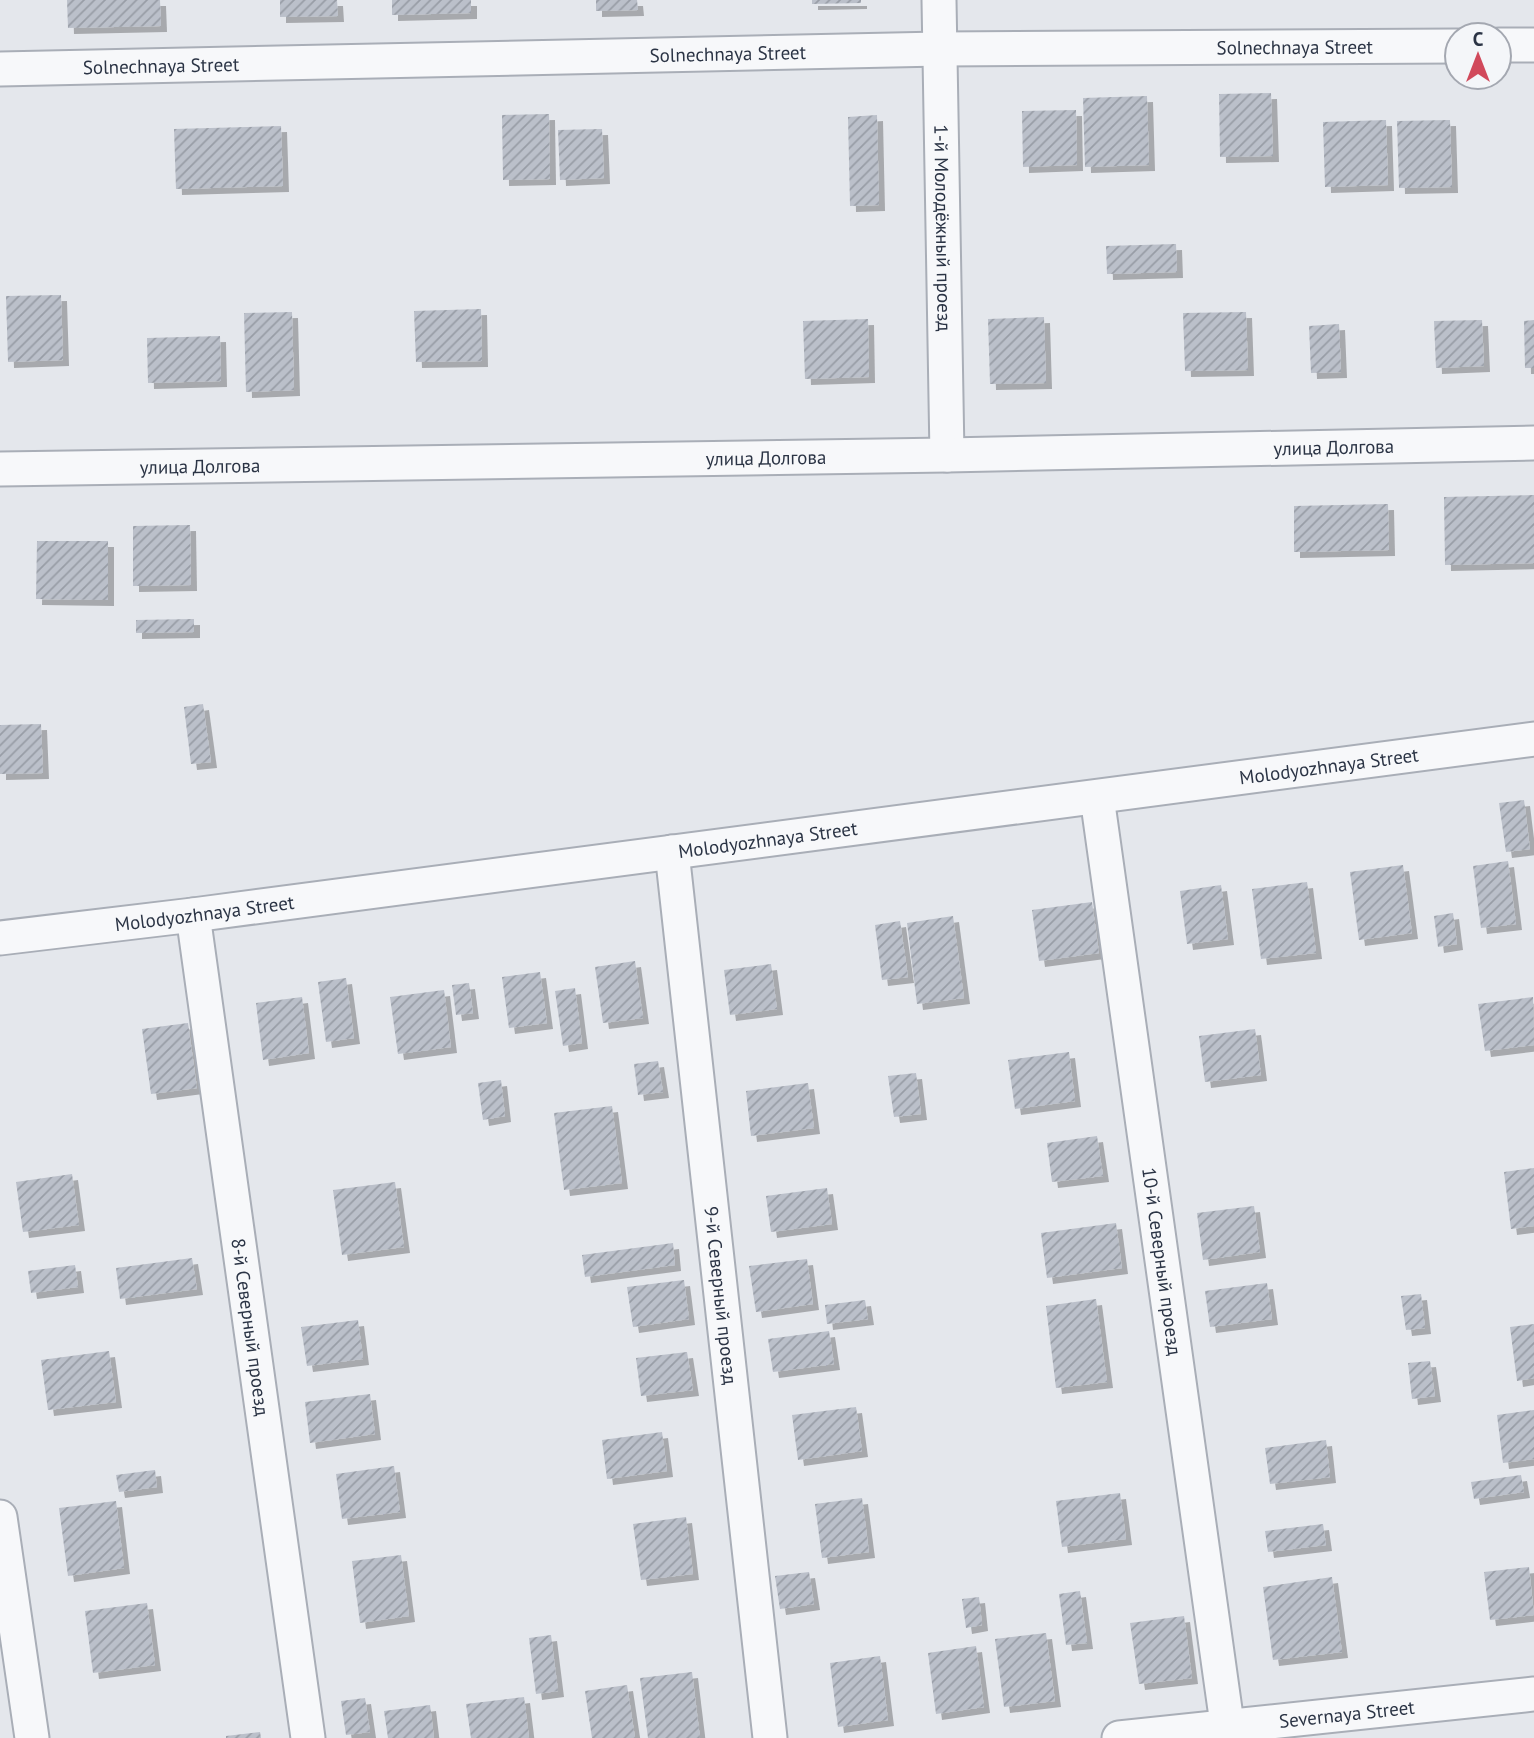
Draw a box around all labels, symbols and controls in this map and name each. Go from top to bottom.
north arrow [1443,21,1513,91]
text: С [1473,27,1484,51]
street label: Solnechnaya Street [1216,34,1374,59]
street label: Solnechnaya Street [649,40,807,67]
street label: Solnechnaya Street [82,52,240,79]
street label: 1-й Молодёжный проезд [929,124,957,332]
street label: улица Долгова [1273,434,1394,460]
street label: улица Долгова [705,445,826,471]
street label: улица Долгова [139,453,261,479]
street label: Molodyozhnaya Street [1238,742,1420,790]
street label: Molodyozhnaya Street [677,816,859,863]
street label: Molodyozhnaya Street [114,890,296,936]
street label: 10-й Северный проезд [1137,1166,1187,1357]
street label: 9-й Северный проезд [699,1205,743,1386]
street label: 8-й Северный проезд [226,1237,275,1417]
street label: Severnaya Street [1278,1695,1416,1733]

